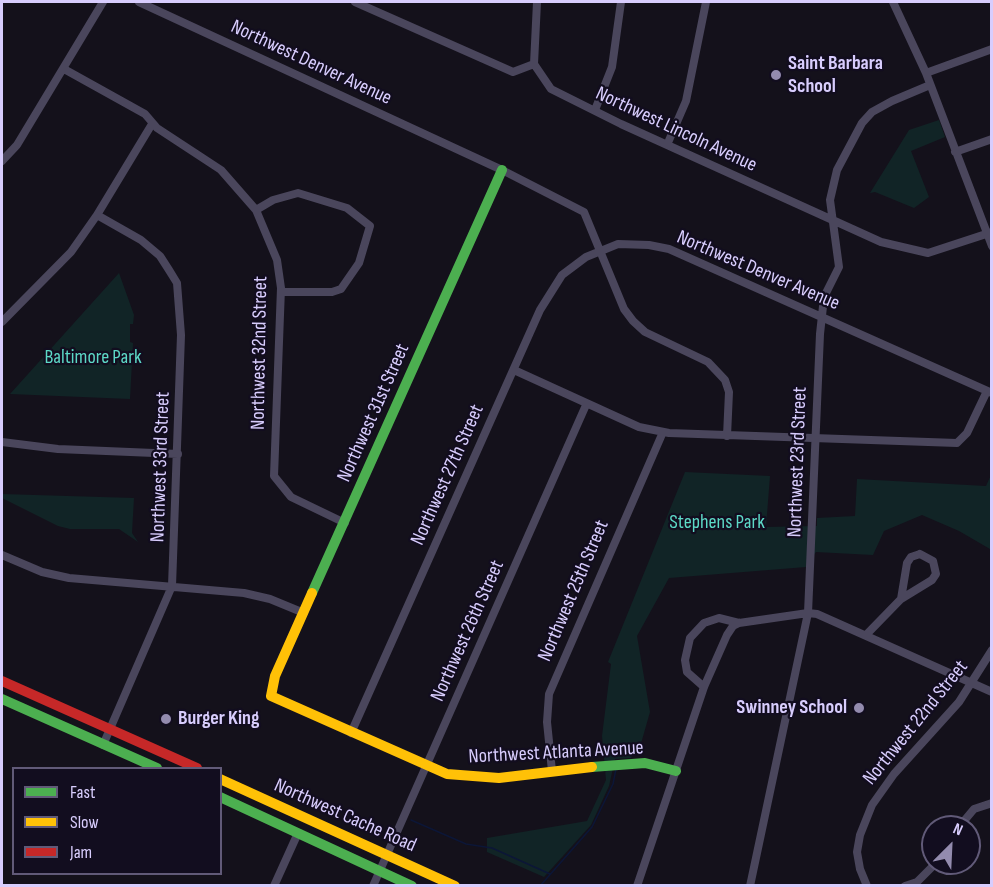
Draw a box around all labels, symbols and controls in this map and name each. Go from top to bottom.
street label: Northwest Denver Avenue [227,15,395,111]
place label: Saint Barbara School [788,52,883,99]
marker: Saint Barbara School [769,68,783,82]
street label: Northwest Lincoln Avenue [592,82,760,178]
street label: Northwest Denver Avenue [673,226,843,316]
street label: Northwest 32nd Street [247,276,273,430]
street label: Northwest 31st Street [333,340,415,486]
park label: Baltimore Park [44,346,142,370]
street label: Northwest 23rd Street [783,386,813,538]
street label: Northwest 33rd Street [146,391,176,543]
street label: Northwest 27th Street [406,401,490,549]
park label: Stephens Park [669,511,765,535]
street label: Northwest 25th Street [533,517,615,665]
street label: Northwest 26th Street [426,557,510,705]
street label: Northwest 22nd Street [858,656,974,790]
place label: Swinney School [736,696,847,720]
marker: Swinney School [852,701,866,715]
place label: Burger King [178,707,259,731]
marker: Burger King [159,712,173,726]
street label: Northwest Atlanta Avenue [468,736,644,770]
legend [12,767,222,875]
street label: Northwest Cache Road [270,774,420,858]
text: Fast [70,782,95,803]
text: Slow [70,812,99,833]
north arrow [921,815,981,875]
text: N [950,820,965,840]
text: Jam [70,842,92,863]

